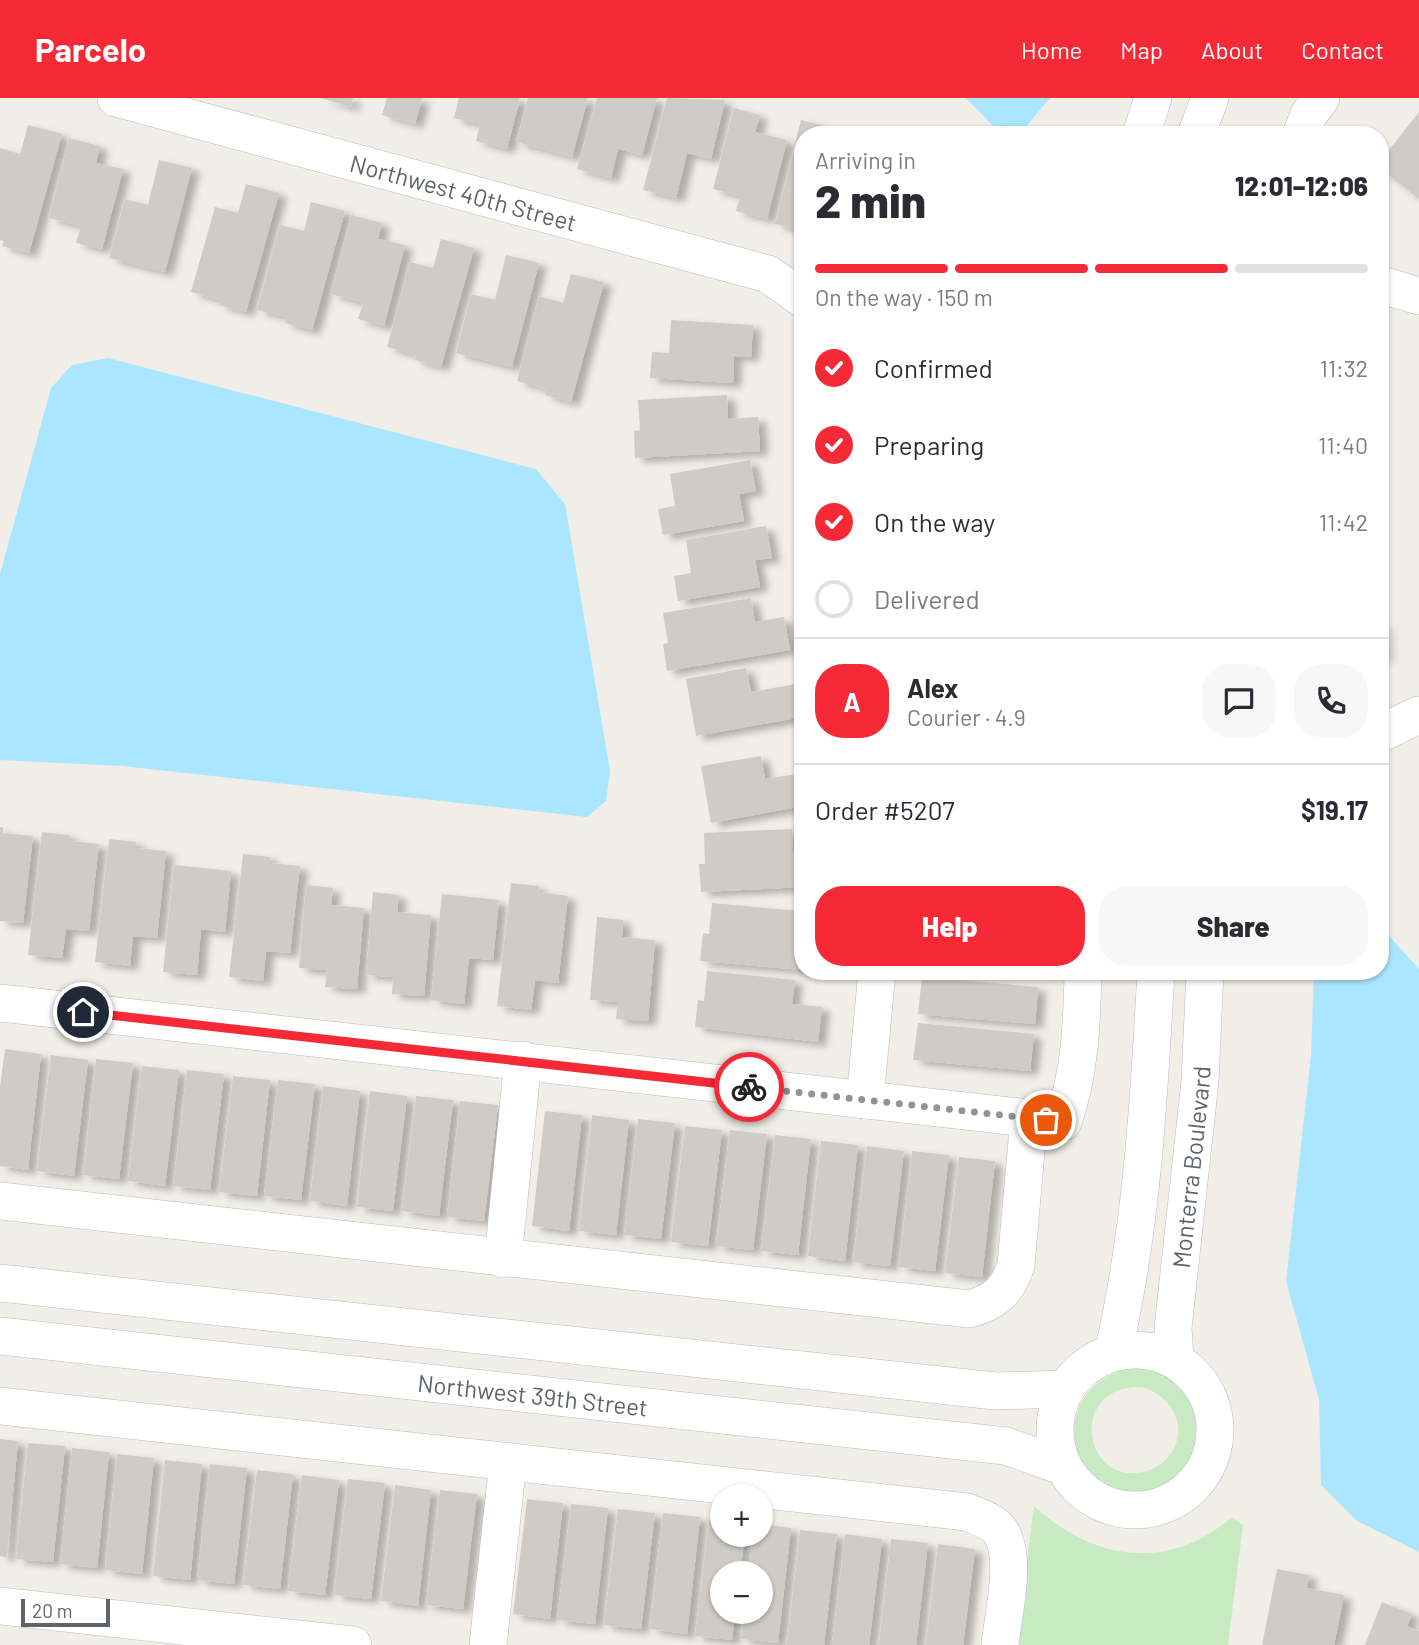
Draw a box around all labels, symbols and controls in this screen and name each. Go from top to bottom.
text: Parcelo [35,29,146,69]
text: Home [1021,35,1082,64]
text: Map [1120,35,1163,64]
text: About [1201,35,1263,64]
text: Contact [1301,35,1384,64]
text: Arriving in [815,146,916,174]
street label: Northwest 40th Street [347,147,580,236]
text: 12:01–12:06 [1235,170,1368,201]
text: 2 min [815,172,926,227]
text: On the way · 150 m [815,283,993,311]
icon: check [815,349,853,387]
text: Confirmed [874,352,993,383]
text: 11:32 [1320,354,1368,382]
icon: check [815,426,853,464]
text: Preparing [874,429,984,460]
text: 11:40 [1318,431,1368,459]
icon: check [815,503,853,541]
text: On the way [874,506,995,537]
text: 11:42 [1319,508,1368,536]
text: Delivered [874,583,980,614]
button: chat [1202,664,1276,738]
button: phone [1294,664,1368,738]
text: Alex [907,672,958,703]
text: A [843,686,861,717]
text: Courier · 4.9 [907,703,1026,731]
text: Order #5207 [815,794,955,825]
text: $19.17 [1301,794,1368,825]
button: Help [815,886,1085,966]
button: Share [1099,886,1368,966]
pin [53,982,113,1042]
icon: home [64,993,102,1031]
courier [714,1052,784,1122]
street label: Monterra Boulevard [1165,1065,1215,1270]
icon: bike [730,1068,768,1106]
pin [1016,1090,1076,1150]
icon: bag [1027,1101,1065,1139]
street label: Northwest 39th Street [416,1367,649,1421]
map controls [710,1484,773,1624]
button: + [710,1484,773,1547]
button: − [710,1561,773,1624]
scale bar [21,1596,110,1628]
text: 20 m [32,1599,72,1622]

